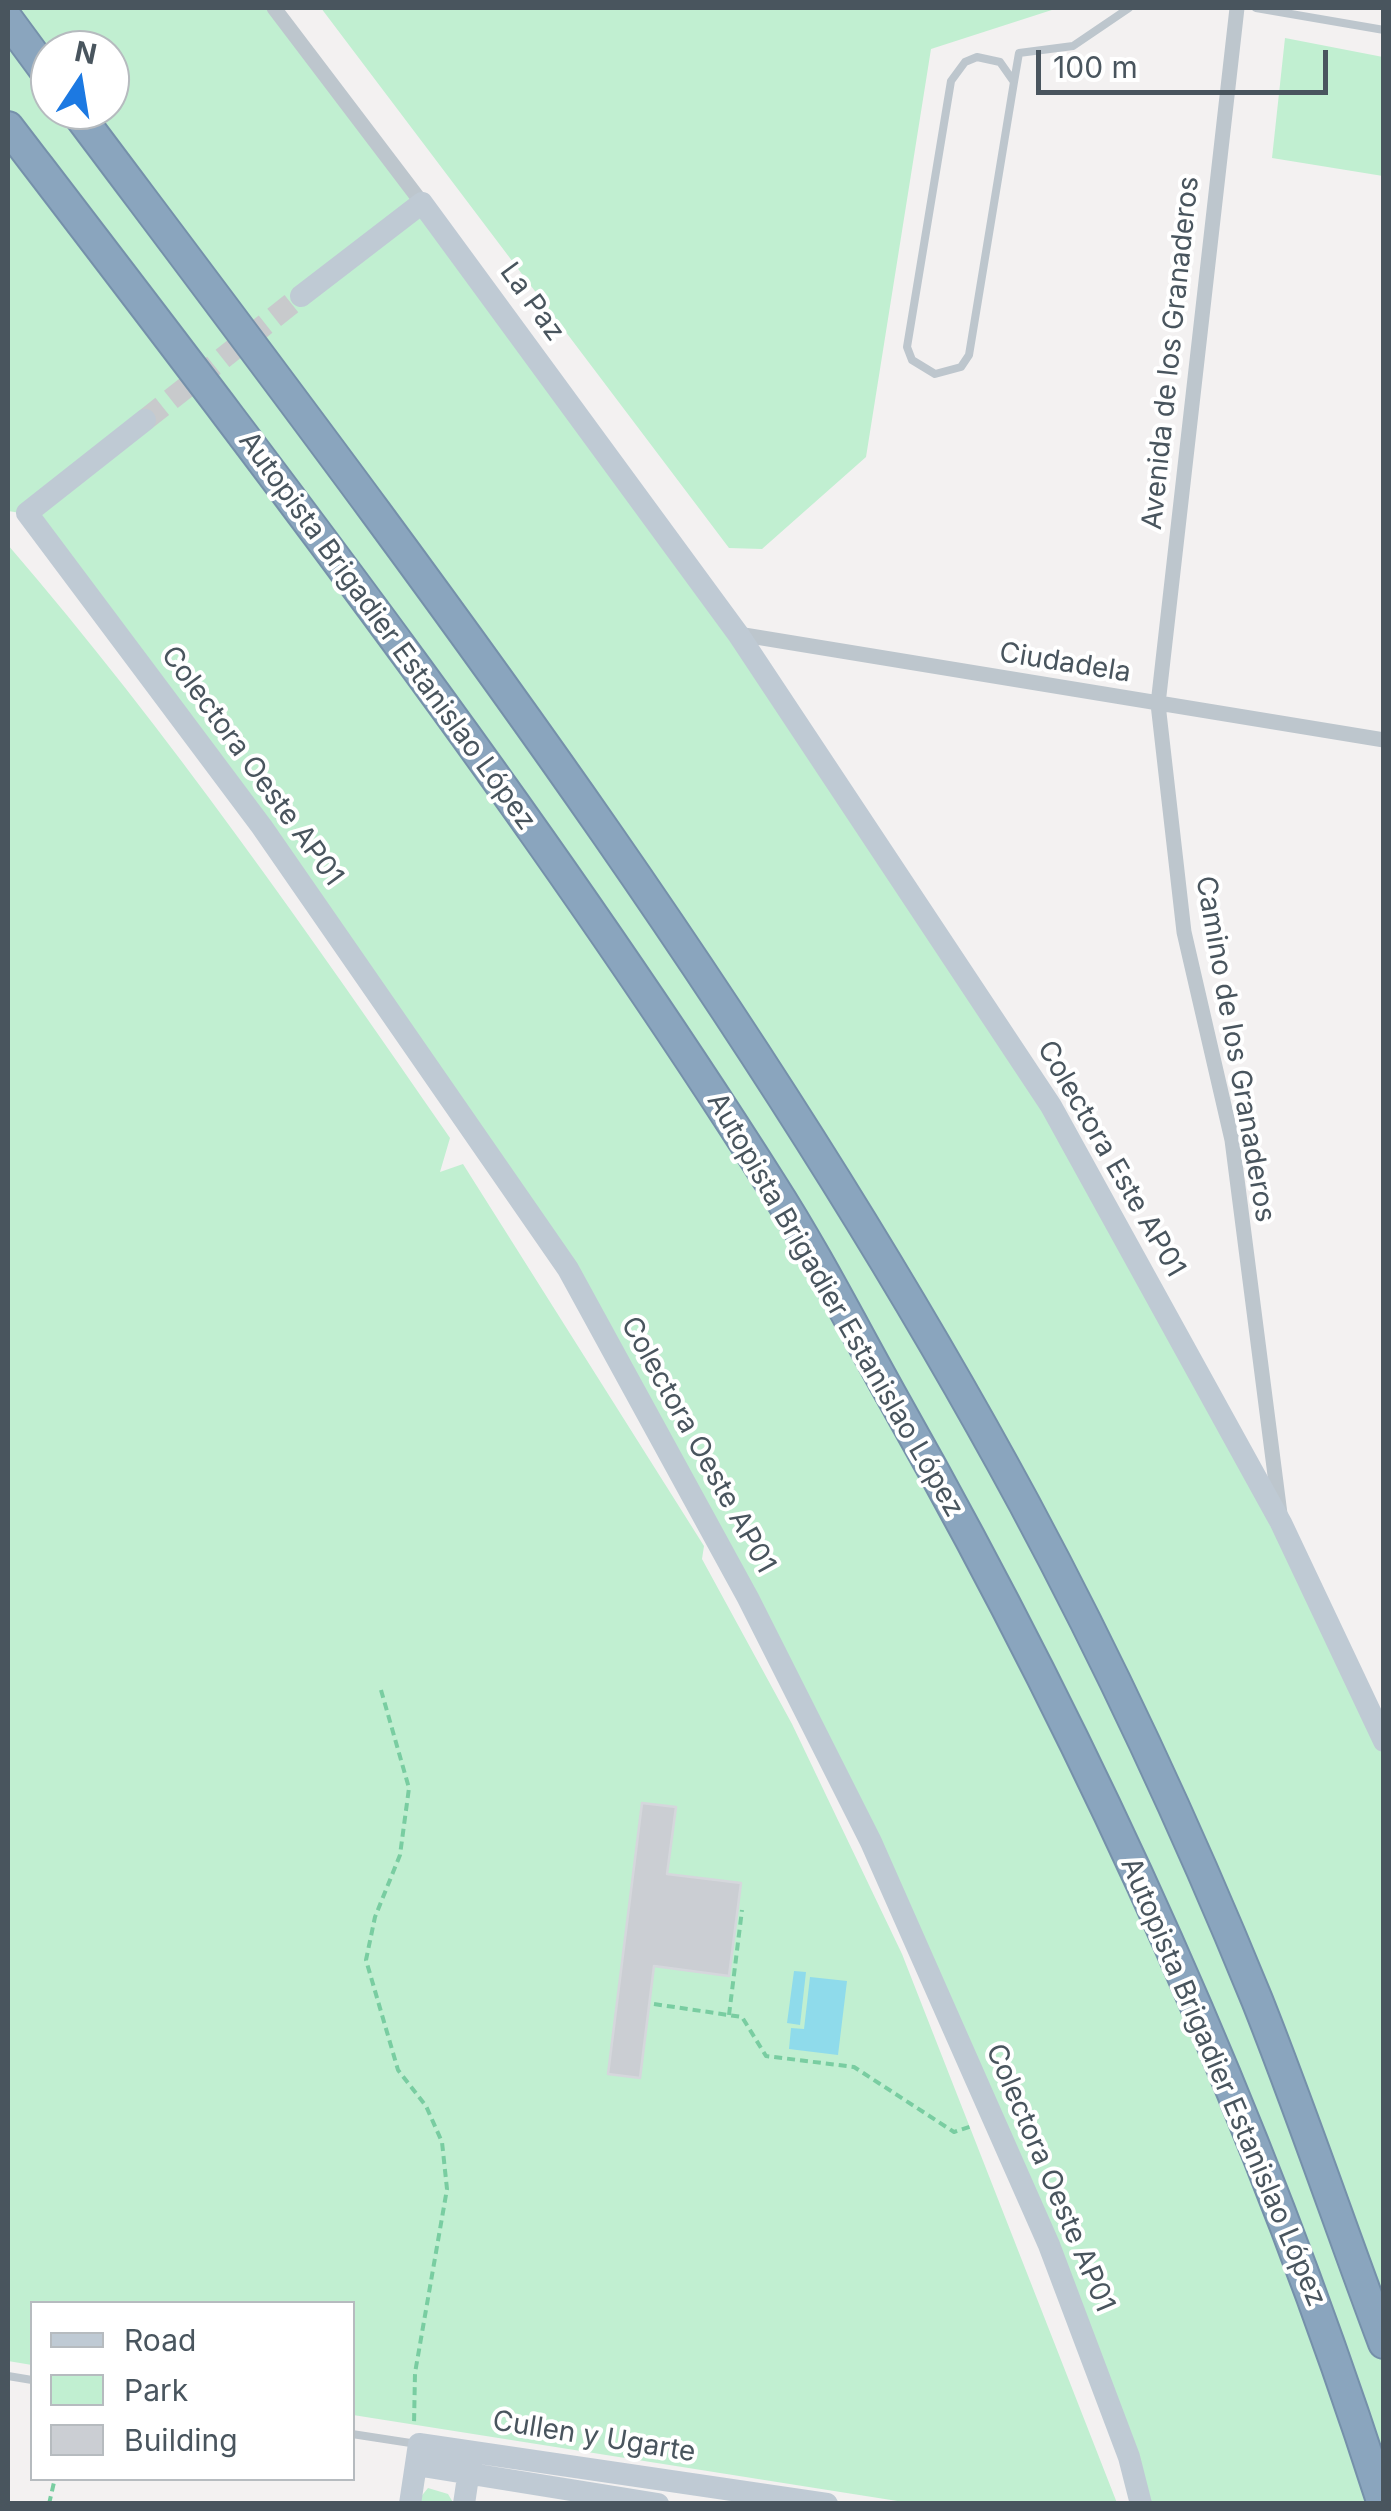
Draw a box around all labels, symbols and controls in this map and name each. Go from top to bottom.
north arrow [30,30,130,130]
scale bar [1041,30,1334,92]
text: N [72,34,100,71]
text: 100 m [1053,49,1138,85]
street label: Avenida de los Granaderos [1136,175,1206,531]
street label: La Paz [492,256,572,348]
street label: Autopista Brigadier Estanislao López [231,425,543,837]
street label: Ciudadela [997,636,1133,690]
street label: Colectora Oeste AP01 [154,640,350,892]
street label: Camino de los Granaderos [1188,873,1282,1225]
street label: Colectora Este AP01 [1030,1035,1192,1283]
street label: Autopista Brigadier Estanislao López [699,1087,971,1523]
street label: Colectora Oeste AP01 [613,1311,783,1579]
street label: Autopista Brigadier Estanislao López [1113,1853,1333,2311]
street label: Colectora Oeste AP01 [978,2039,1122,2317]
legend [30,2301,355,2481]
text: Road [124,2322,196,2358]
text: Park [124,2372,188,2408]
street label: Cullen y Ugarte [490,2404,698,2470]
text: Building [124,2422,238,2458]

